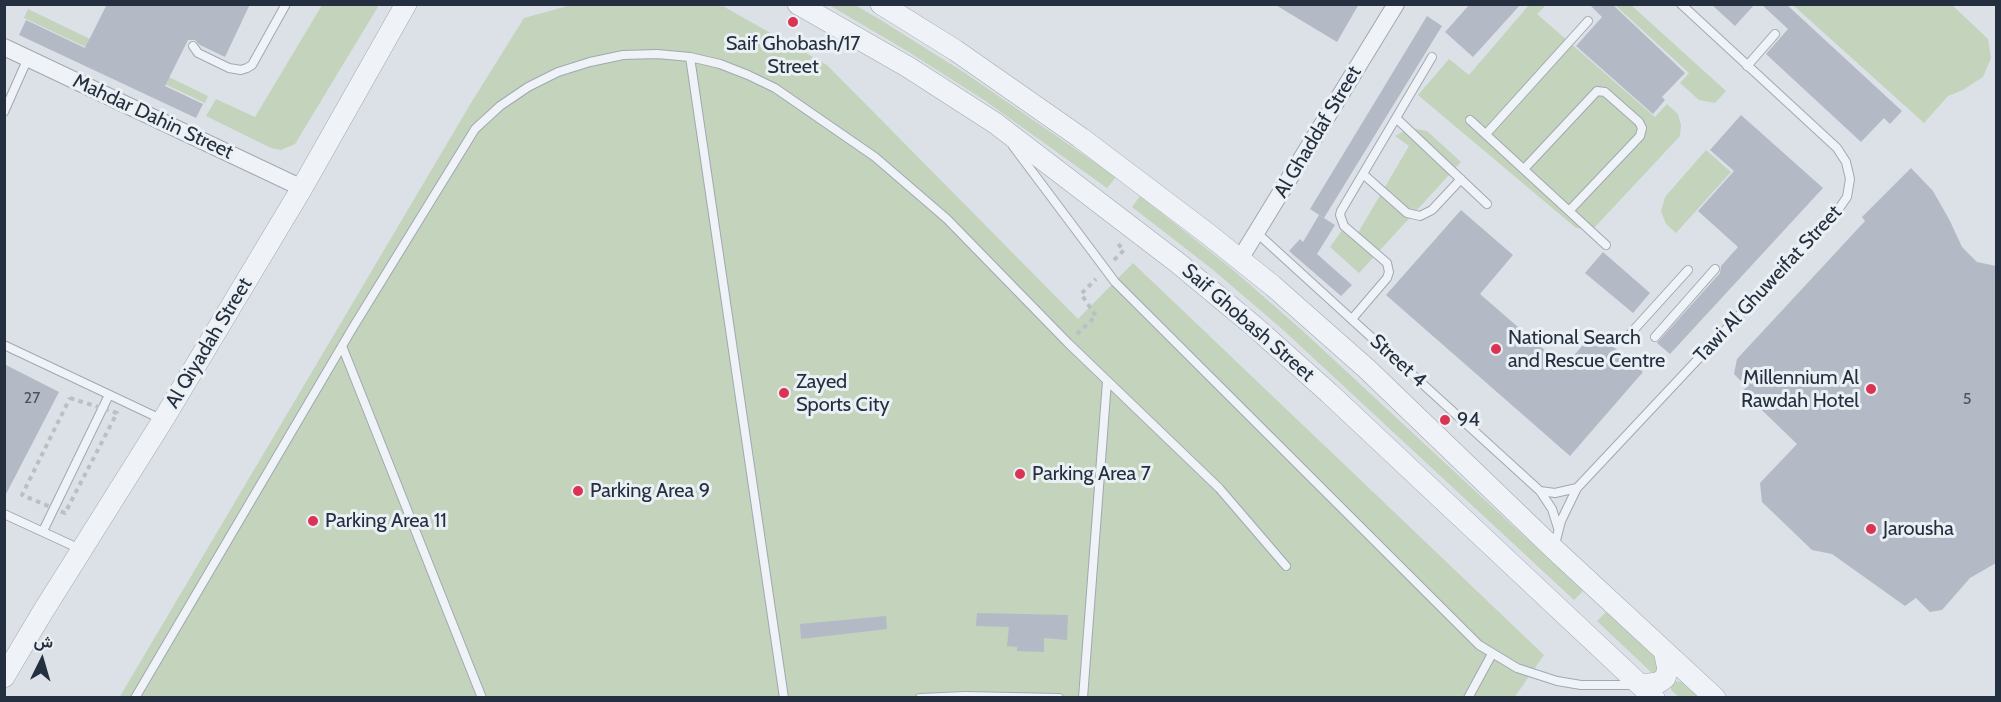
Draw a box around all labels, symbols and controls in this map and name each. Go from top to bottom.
marker: Saif Ghobash/17 Street [786,15,800,29]
place label: Saif Ghobash/17 Street [726,32,860,79]
street label: Al Ghaddaf Street [1269,62,1367,202]
street label: Mahdar Dahin Street [69,69,237,165]
street label: Tawi Al Ghuweifat Street [1689,201,1847,367]
street label: Saif Ghobash Street [1177,259,1319,387]
street label: Al Qiyadah Street [161,273,257,413]
place label: National Search and Rescue Centre [1508,326,1665,373]
street label: Street 4 [1365,330,1431,392]
marker: National Search and Rescue Centre [1489,342,1503,356]
place label: Millennium Al Rawdah Hotel [1741,366,1859,413]
place label: Zayed Sports City [796,370,890,417]
marker: Millennium Al Rawdah Hotel [1864,382,1878,396]
marker: Zayed Sports City [777,386,791,400]
house number: 27 [24,388,40,408]
house number: 5 [1963,389,1971,409]
place label: 94 [1457,408,1480,432]
marker: 94 [1438,413,1452,427]
place label: Parking Area 7 [1032,462,1151,486]
marker: Parking Area 7 [1013,467,1027,481]
place label: Parking Area 9 [590,479,710,503]
marker: Parking Area 9 [571,484,585,498]
place label: Parking Area 11 [325,509,447,533]
marker: Parking Area 11 [306,514,320,528]
place label: Jarousha [1883,517,1954,541]
marker: Jarousha [1864,522,1878,536]
north arrow [12,630,72,690]
text: ش [33,631,54,652]

